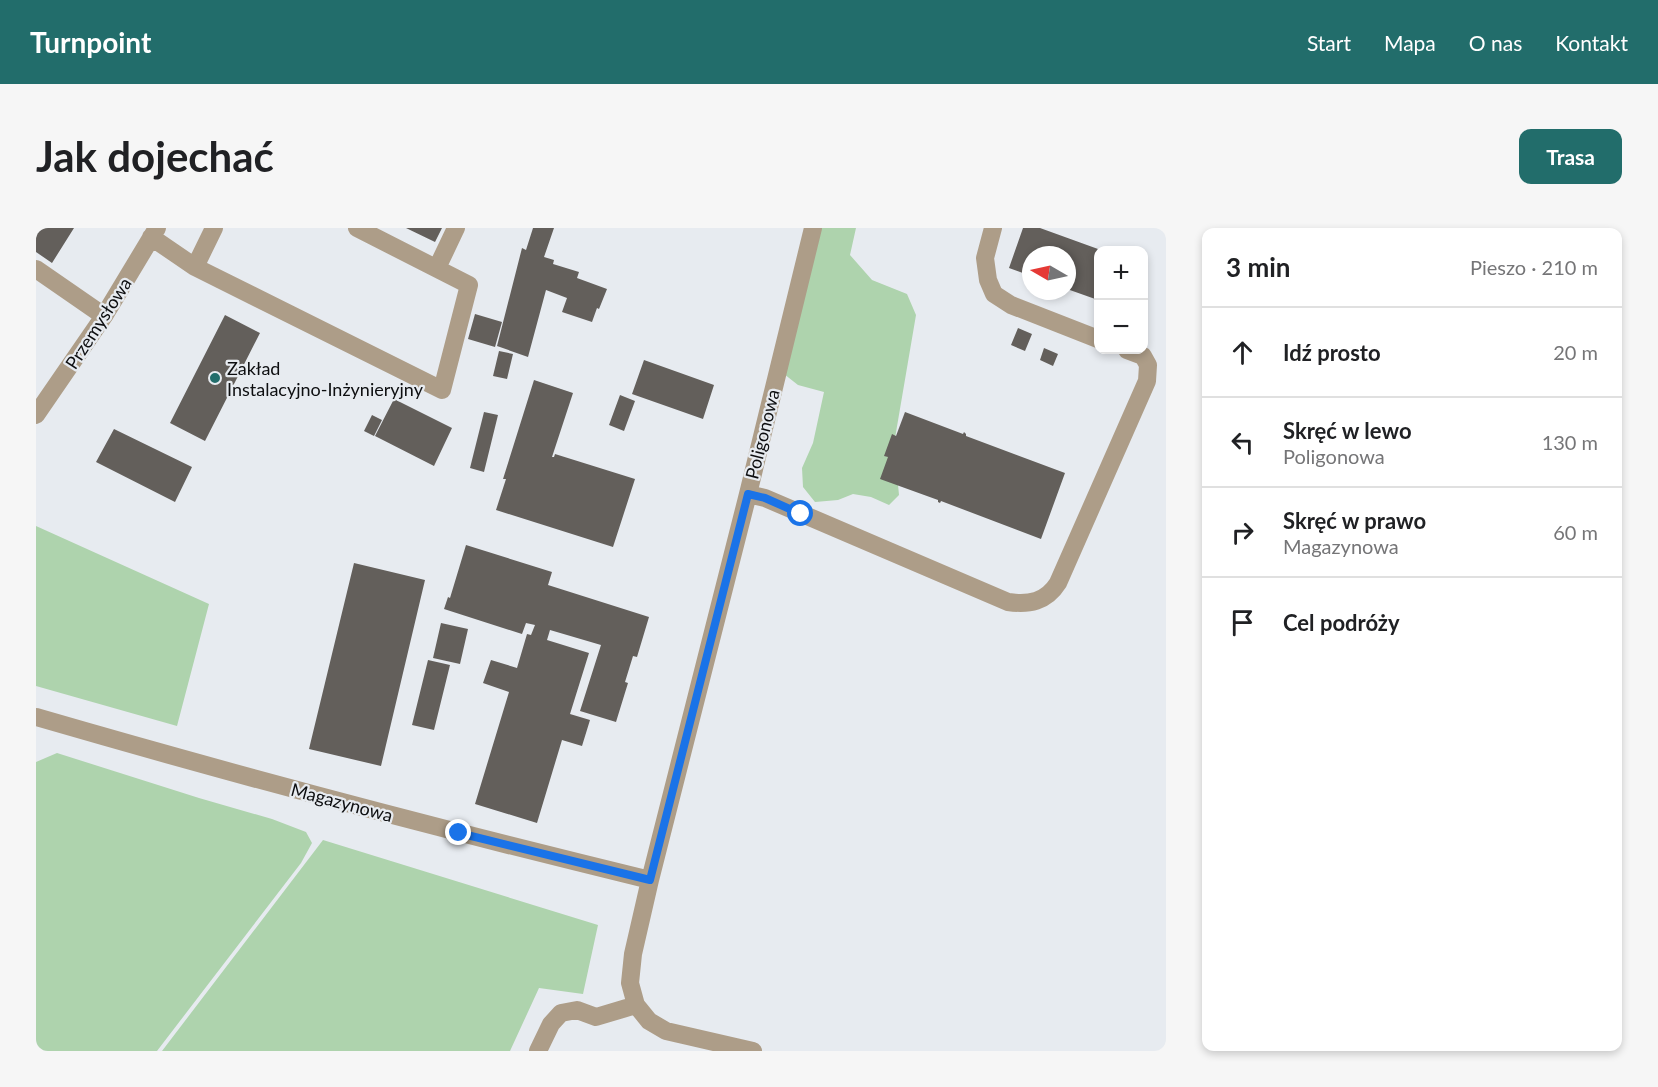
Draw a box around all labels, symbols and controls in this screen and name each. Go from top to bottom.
text: Turnpoint [30,25,151,59]
text: Start [1307,30,1351,55]
text: Mapa [1384,30,1436,55]
text: O nas [1469,30,1522,55]
text: Kontakt [1555,30,1628,55]
button: Trasa [1519,129,1622,184]
text: Jak dojechać [36,131,274,181]
north arrow [1022,246,1076,300]
map controls [1094,246,1148,354]
button: + [1094,246,1148,300]
text: 3 min [1226,251,1290,283]
text: Pieszo · 210 m [1470,255,1598,279]
street label: Przemysłowa [60,273,136,373]
button: − [1094,300,1148,354]
icon: ahead [1226,336,1259,369]
text: Idź prosto [1283,339,1381,366]
text: 20 m [1553,340,1598,364]
place label: Zakład Instalacyjno-Inżynieryjny [227,357,424,400]
marker: Zakład Instalacyjno-Inżynieryjny [208,371,222,385]
street label: Poligonowa [740,387,784,481]
text: Skręć w lewo [1283,417,1412,444]
icon: left [1226,426,1259,459]
text: 130 m [1542,430,1598,454]
text: Poligonowa [1283,444,1385,468]
route start [787,500,813,526]
text: Skręć w prawo [1283,507,1426,534]
icon: right [1226,516,1259,549]
text: 60 m [1553,520,1598,544]
text: Magazynowa [1283,534,1399,558]
icon: arrive [1226,606,1259,639]
text: Cel podróży [1283,609,1400,636]
street label: Magazynowa [289,778,395,826]
route end [445,819,471,845]

